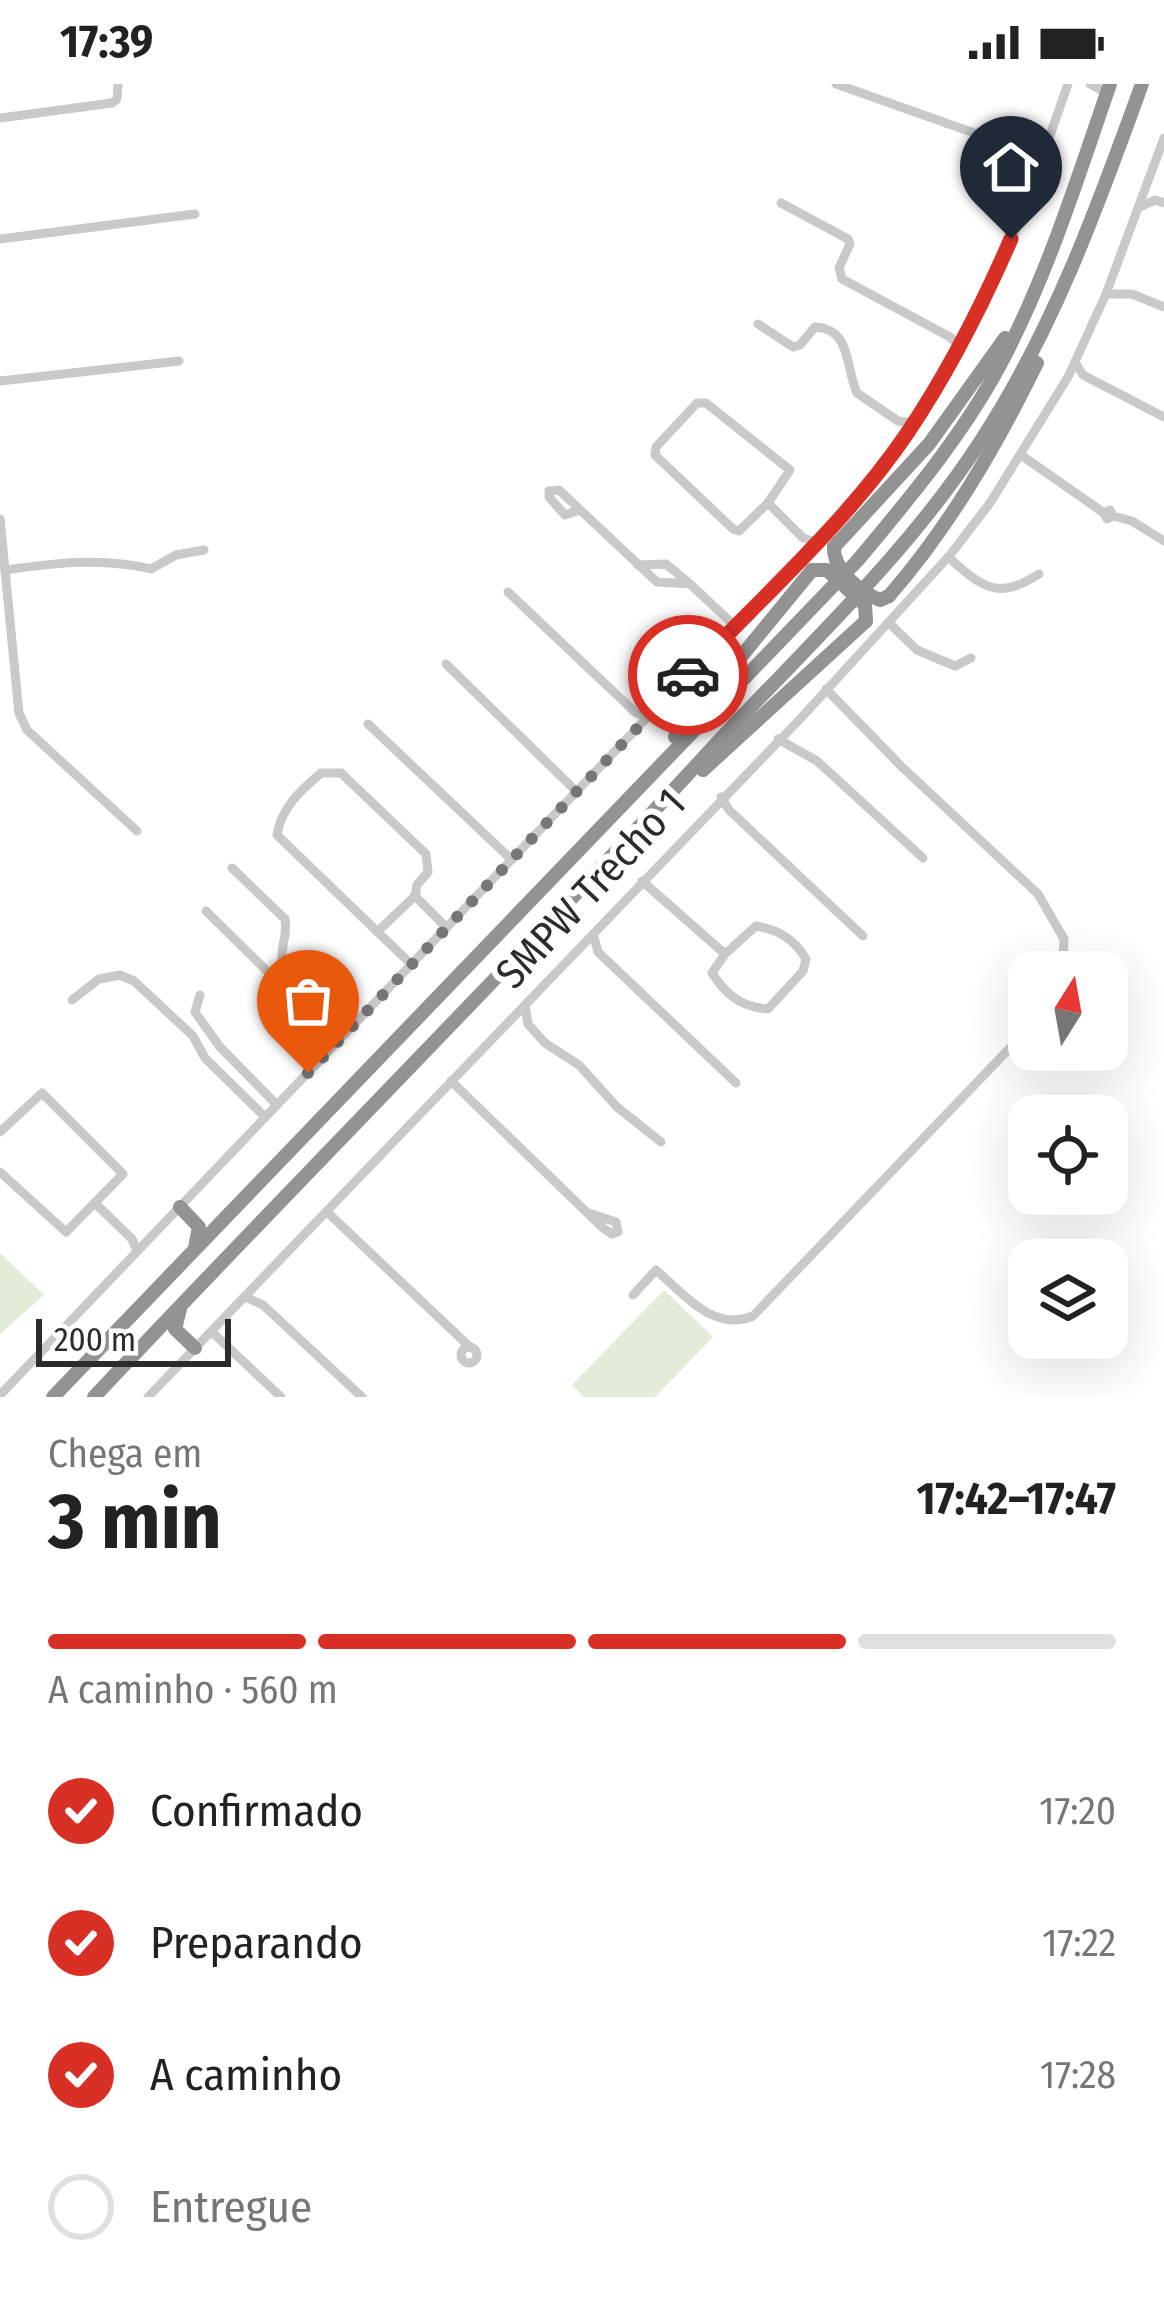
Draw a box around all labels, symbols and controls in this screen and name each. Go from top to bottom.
text: 17:39 [60,15,153,69]
pin [960,116,1062,239]
icon: home [978,134,1044,200]
courier [628,615,748,735]
icon: car [655,642,721,708]
street label: SMPW Trecho 1 [486,779,696,999]
pin [257,950,359,1073]
north arrow [1008,951,1128,1071]
map controls [1008,951,1128,1359]
icon: bag [275,968,341,1034]
button: locate [1008,1095,1128,1215]
button: layers [1008,1239,1128,1359]
scale bar [36,1313,231,1366]
text: 200 m [54,1320,136,1360]
text: Chega em [48,1431,202,1477]
text: 17:42–17:47 [916,1472,1116,1526]
text: 3 min [48,1475,222,1569]
text: A caminho · 560 m [48,1667,338,1713]
icon: check [48,1778,114,1844]
text: Confirmado [150,1784,363,1838]
text: 17:20 [1039,1788,1116,1834]
icon: check [48,1910,114,1976]
text: Preparando [150,1916,363,1970]
text: 17:22 [1042,1920,1116,1966]
icon: check [48,2042,114,2108]
text: A caminho [150,2048,342,2102]
text: 17:28 [1040,2052,1116,2098]
text: Entregue [150,2180,312,2234]

